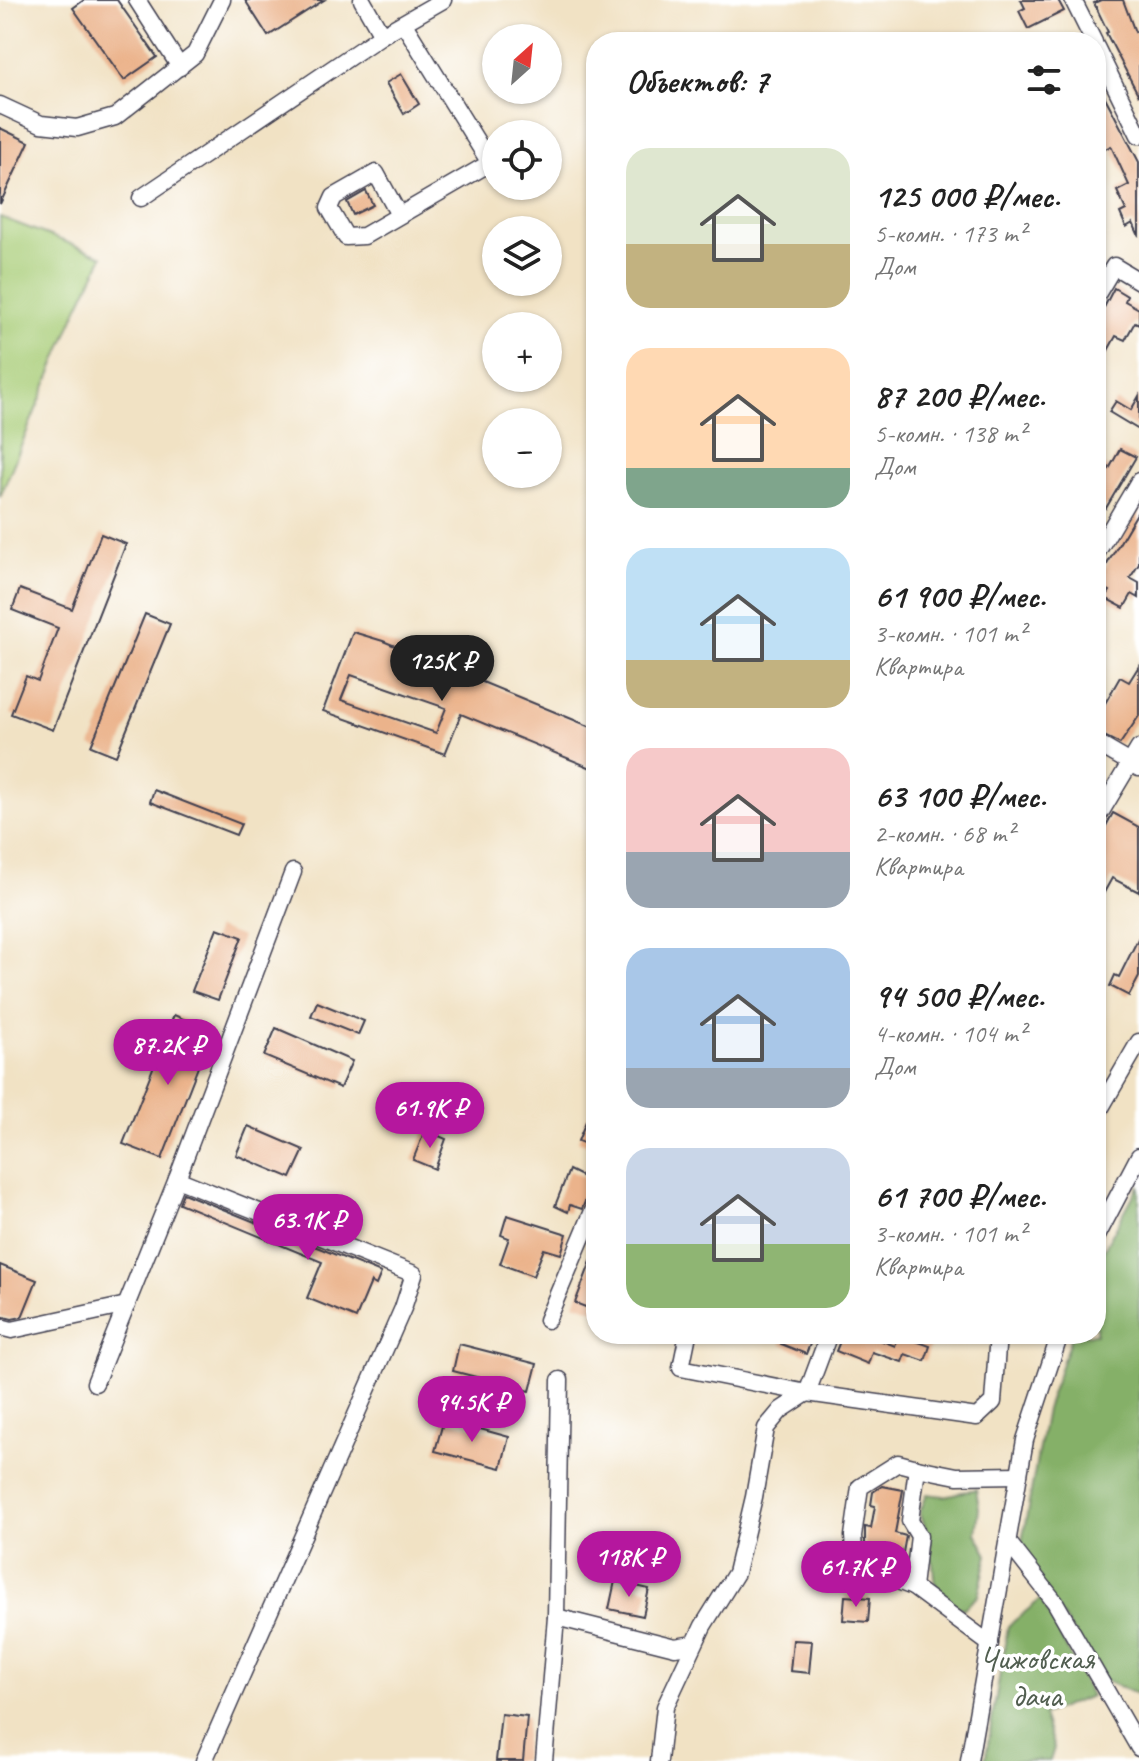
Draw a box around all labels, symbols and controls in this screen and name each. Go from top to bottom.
north arrow [482,24,562,104]
map controls [482,24,562,488]
icon: filters [1022,58,1066,102]
text: Объектов: 7 [626,59,768,102]
button: locate [482,120,562,200]
text: 125 000 ₽/мес. [874,174,1060,217]
icon: home [690,180,786,276]
button: layers [482,216,562,296]
text: 5-комн. · 173 m² [874,217,1026,250]
text: Дом [874,250,916,283]
button: + [482,312,562,392]
text: 87 200 ₽/мес. [874,374,1045,417]
icon: home [690,380,786,476]
button: − [482,408,562,488]
text: 5-комн. · 138 m² [874,417,1026,450]
text: Дом [874,450,916,483]
text: 61 900 ₽/мес. [874,574,1046,617]
icon: home [690,580,786,676]
text: 3-комн. · 101 m² [874,617,1026,650]
pin: 125K ₽ [377,635,507,703]
text: 125K ₽ [408,644,476,677]
text: Квартира [874,650,963,683]
text: 63 100 ₽/мес. [874,774,1046,817]
icon: home [690,780,786,876]
text: 2-комн. · 68 m² [874,817,1014,850]
text: Квартира [874,850,963,883]
text: 94 500 ₽/мес. [874,974,1044,1017]
icon: home [690,980,786,1076]
text: 4-комн. · 104 m² [874,1017,1026,1050]
pin: 87.2K ₽ [94,1019,242,1087]
text: 87.2K ₽ [131,1028,205,1061]
text: Дом [874,1050,916,1083]
pin: 61.9K ₽ [356,1082,504,1150]
text: 61.9K ₽ [393,1091,467,1124]
text: 61 700 ₽/мес. [874,1174,1046,1217]
icon: home [690,1180,786,1276]
pin: 63.1K ₽ [234,1194,382,1262]
text: 63.1K ₽ [271,1203,345,1236]
text: 3-комн. · 101 m² [874,1217,1026,1250]
text: Квартира [874,1250,963,1283]
pin: 94.5K ₽ [398,1376,546,1444]
text: 94.5K ₽ [436,1385,508,1418]
pin: 118K ₽ [564,1531,694,1599]
text: 118K ₽ [595,1540,663,1573]
pin: 61.7K ₽ [782,1541,930,1609]
text: 61.7K ₽ [819,1550,893,1583]
park label: Чижовская дача [980,1638,1096,1716]

